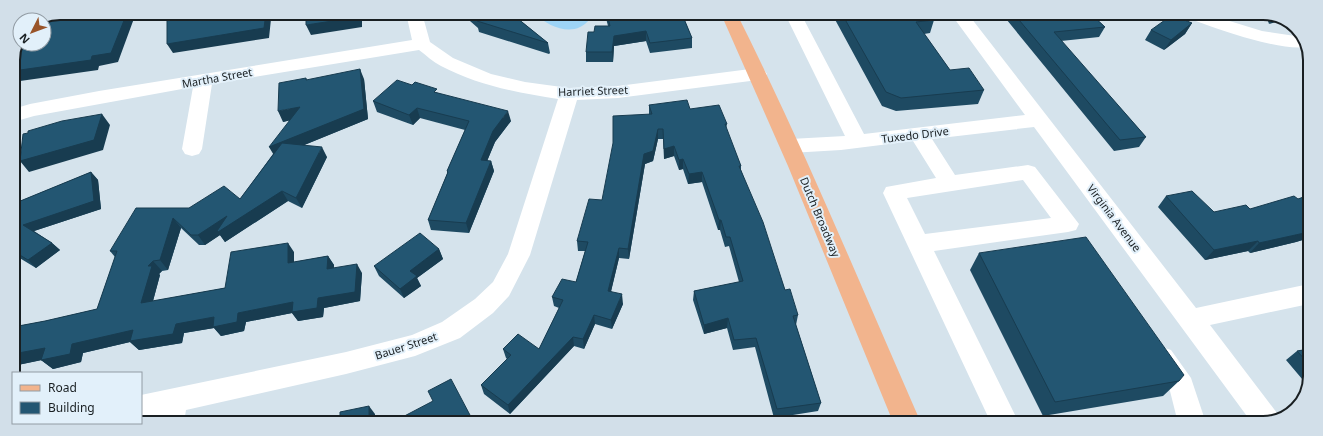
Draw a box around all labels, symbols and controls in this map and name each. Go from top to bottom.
north arrow [12,12,52,52]
text: N [16,31,33,47]
street label: Martha Street [181,64,253,91]
street label: Harriet Street [558,82,628,99]
street label: Tuxedo Drive [880,123,949,146]
street label: Dutch Broadway [797,175,844,259]
street label: Virginia Avenue [1084,181,1145,254]
street label: Bauer Street [373,328,439,363]
legend [12,372,142,424]
text: Road [48,379,77,396]
text: Building [48,399,95,416]

